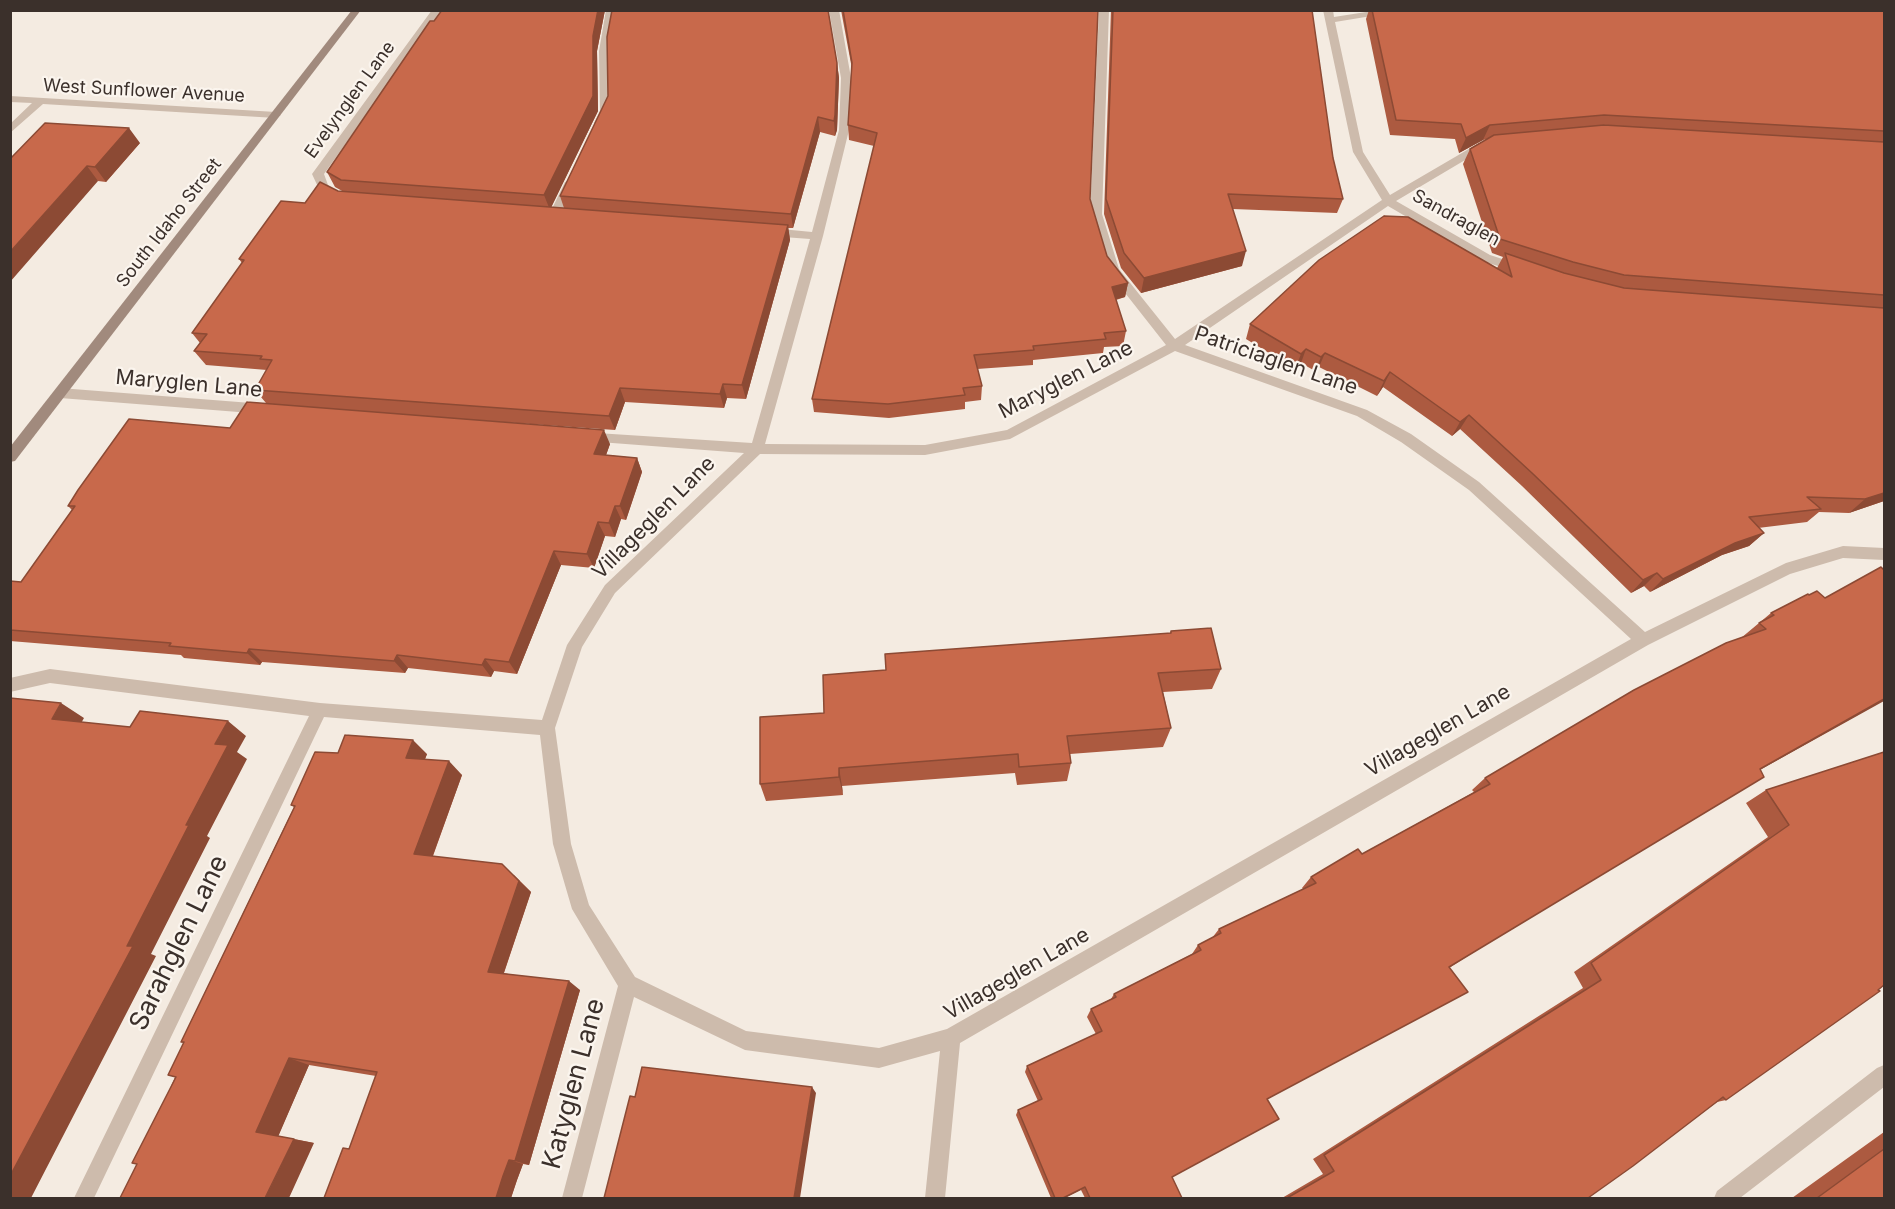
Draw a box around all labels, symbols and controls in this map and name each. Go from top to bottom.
street label: Evelynglen Lane [300,37,400,163]
street label: West Sunflower Avenue [43,75,245,107]
street label: South Idaho Street [112,154,226,292]
street label: Sandraglen [1408,185,1504,251]
street label: Patriciaglen Lane [1191,321,1361,401]
street label: Maryglen Lane [995,335,1137,425]
street label: Maryglen Lane [115,365,263,403]
street label: Villageglen Lane [587,451,721,585]
street label: Villageglen Lane [1361,679,1515,783]
street label: Sarahglen Lane [123,850,235,1036]
street label: Villageglen Lane [940,922,1094,1026]
street label: Katyglen Lane [536,995,612,1173]

